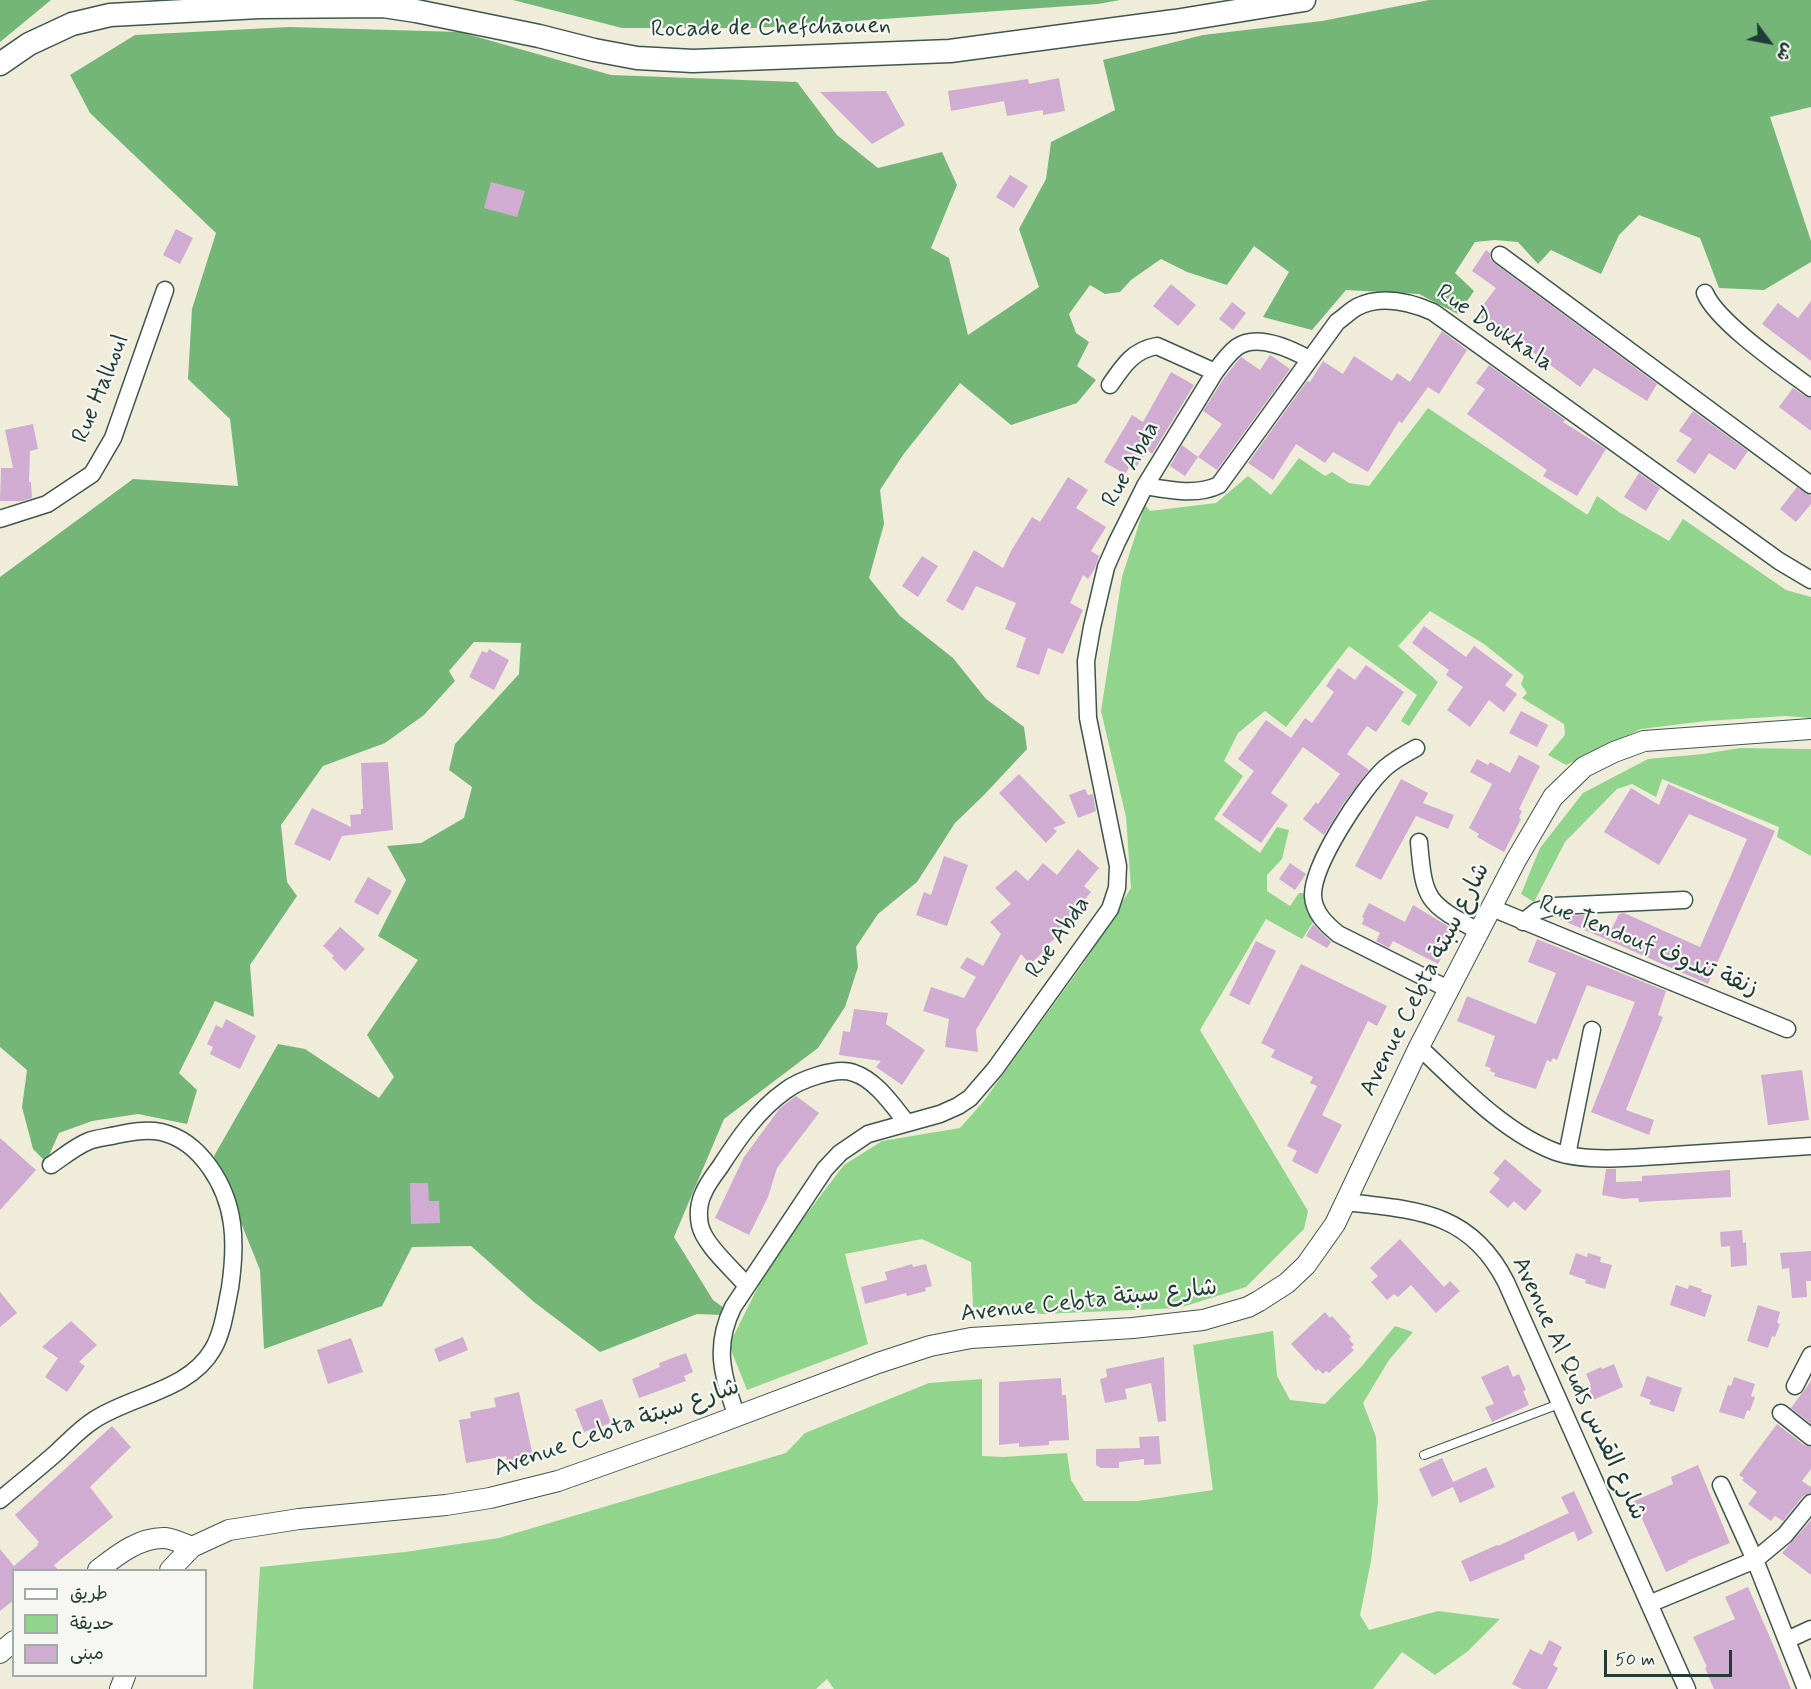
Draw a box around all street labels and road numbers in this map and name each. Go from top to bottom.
street label: Rocade de Chefchaouen [651,13,891,45]
street label: Rue Doukkala [1430,279,1558,379]
street label: Rue Halhoul [67,331,137,447]
street label: Rue Abda [1097,417,1167,513]
street label: Avenue Cebta شارع سبتة [1355,859,1497,1101]
street label: Rue Tendouf زنقة تندوف [1534,890,1762,1004]
street label: Rue Abda [1020,891,1098,985]
street label: Avenue Al Quds شارع القدس [1504,1253,1652,1525]
street label: Avenue Cebta شارع سبتة [959,1274,1219,1330]
street label: Avenue Cebta شارع سبتة [490,1373,744,1485]

